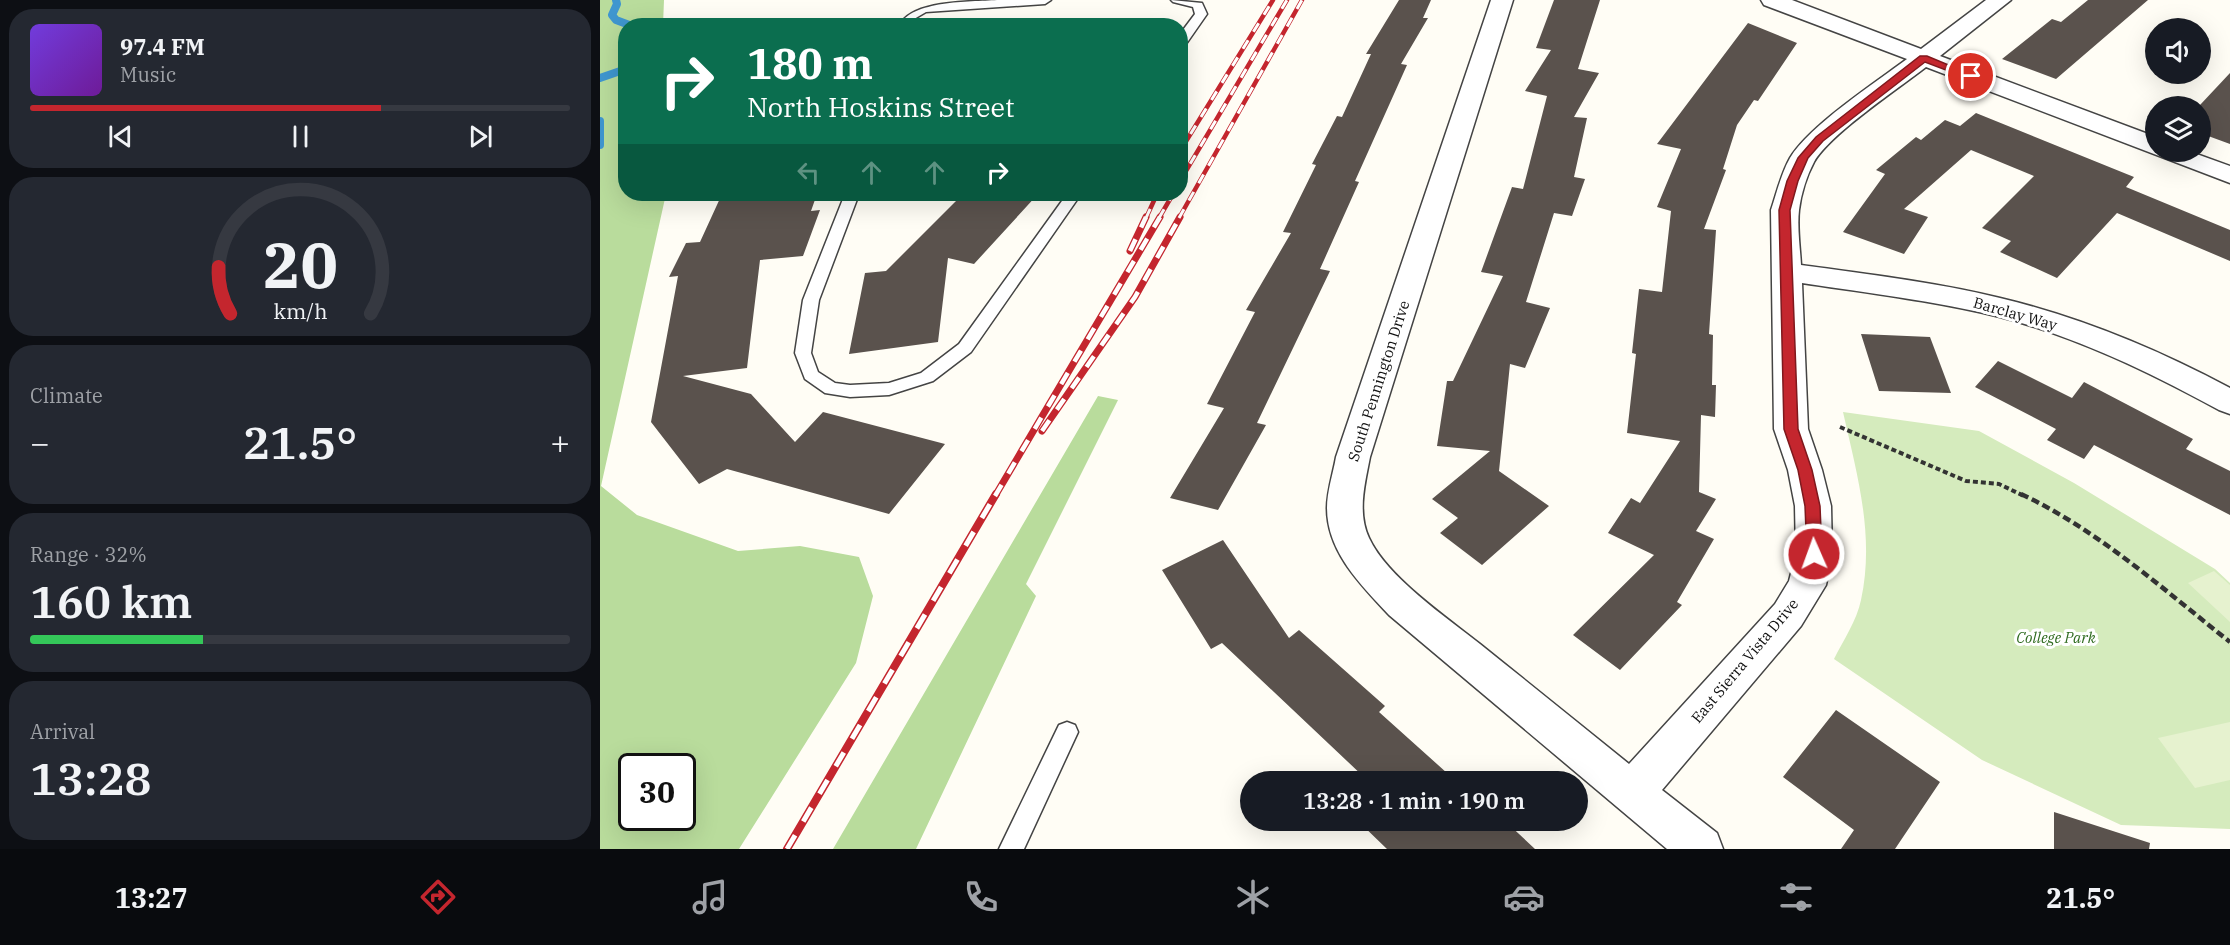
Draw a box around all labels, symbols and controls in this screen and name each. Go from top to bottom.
map controls [2145,18,2211,162]
button: sound [2145,18,2211,84]
text: 97.4 FM [120,32,205,61]
text: 180 m [747,36,873,91]
icon: right [648,42,726,120]
pin [1945,50,1996,101]
icon: arrive [1954,59,1987,92]
text: Music [120,61,176,88]
text: North Hoskins Street [747,89,1014,124]
button: layers [2145,96,2211,162]
icon: previous [104,120,137,153]
icon: pause [284,120,317,153]
icon: next [464,120,497,153]
icon: left [792,156,825,189]
icon: ahead [855,156,888,189]
icon: ahead [918,156,951,189]
icon: right [981,156,1014,189]
text: 20 [263,224,337,305]
street label: Barclay Way [1971,292,2059,335]
text: km/h [273,297,327,325]
street label: South Pennington Drive [1344,298,1414,464]
text: Climate [30,382,103,409]
text: 21.5° [243,413,357,471]
text: − [30,421,50,464]
text: + [550,421,570,464]
position arrow [1782,522,1846,586]
text: Range · 32% [30,541,147,568]
text: 160 km [30,572,192,630]
street label: East Sierra Vista Drive [1687,595,1802,727]
park label: College Park [2016,628,2096,647]
text: Arrival [30,718,95,745]
text: 13:28 [30,749,151,807]
speed limit sign: 30 [618,753,696,831]
text: 13:28 · 1 min · 190 m [1303,786,1525,815]
icon: directions [417,876,459,918]
icon: music [689,876,731,918]
icon: phone [960,876,1002,918]
icon: climate [1232,876,1274,918]
icon: car [1503,876,1545,918]
icon: filters [1775,876,1817,918]
text: 13:27 [115,880,188,915]
text: 21.5° [2046,880,2115,915]

